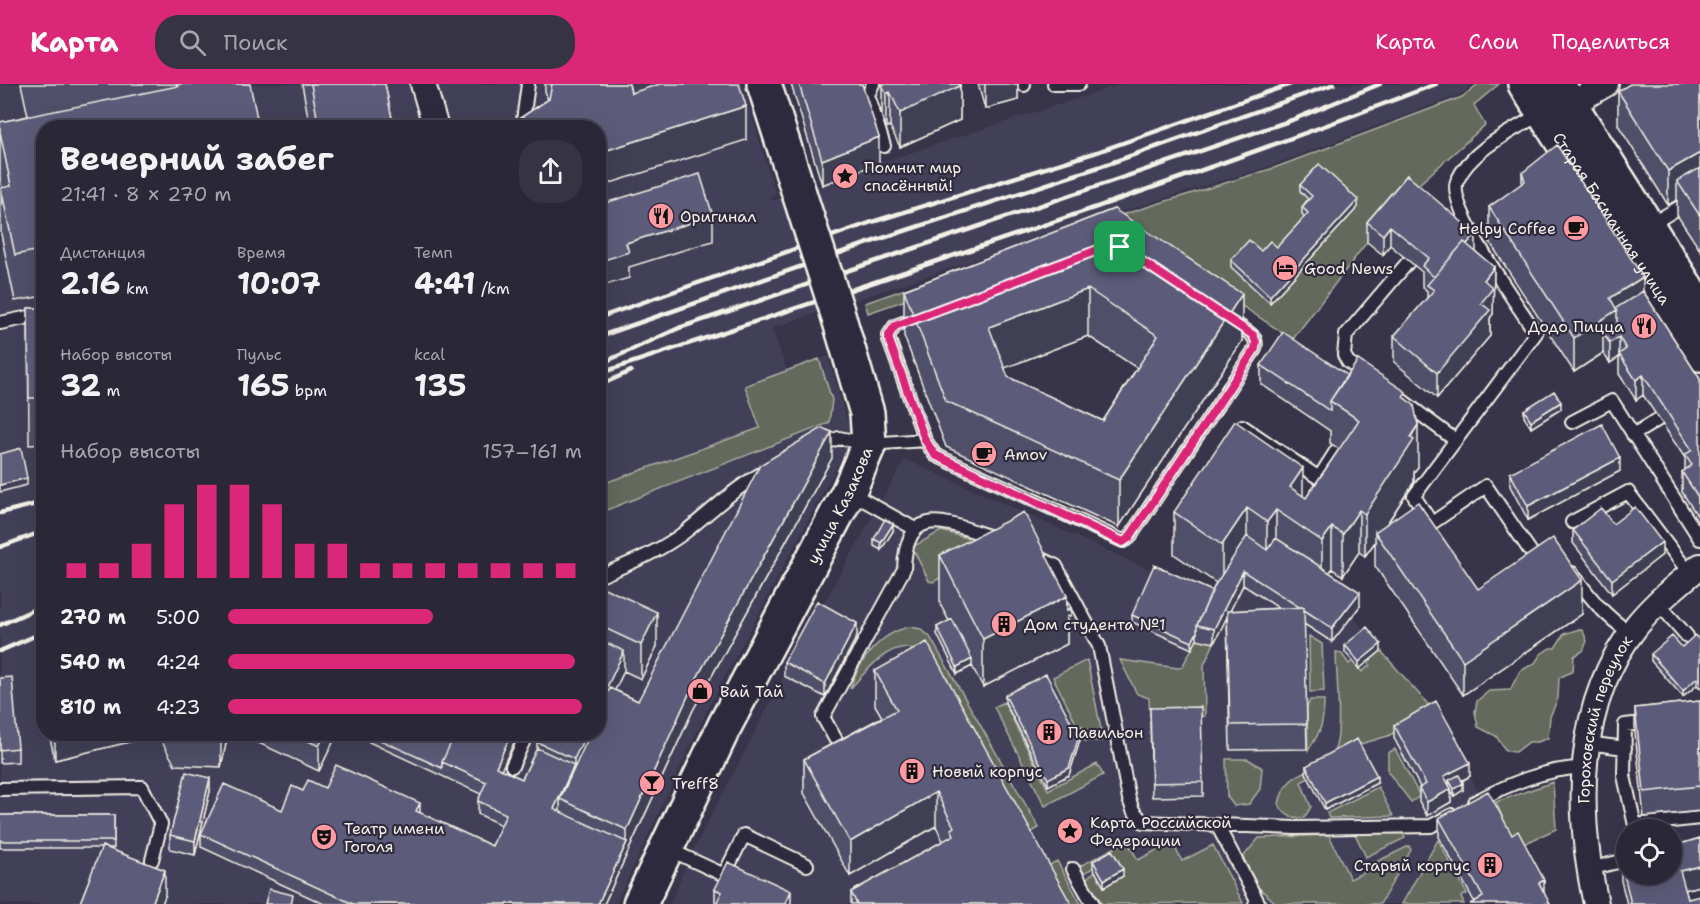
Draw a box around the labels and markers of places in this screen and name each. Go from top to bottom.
place label: Помнит мир спасённый! [864,157,961,196]
place icon: Помнит мир спасённый! [830,161,860,191]
restaurant icon: Оригинал [646,201,676,231]
place label: Оригинал [680,206,756,227]
cafe icon: Helpy Coffee [1561,213,1591,243]
place label: Helpy Coffee [1459,218,1556,239]
pin [1094,221,1145,272]
hotel icon: Good News [1270,253,1300,283]
place label: Good News [1304,258,1394,279]
restaurant icon: Додо Пицца [1629,311,1659,341]
place label: Додо Пицца [1528,316,1624,337]
cafe icon: Amov [969,439,999,469]
place label: Amov [1004,444,1048,465]
building icon: Дом студента №1 [989,609,1019,639]
place label: Дом студента №1 [1024,614,1166,635]
shop icon: Вай Тай [685,676,715,706]
place label: Вай Тай [720,681,783,702]
building icon: Павильон [1034,717,1064,747]
place label: Павильон [1068,722,1143,743]
building icon: Новый корпус [897,756,927,786]
place label: Новый корпус [932,761,1043,782]
bar icon: Treff8 [637,768,667,798]
place label: Treff8 [672,773,719,794]
place label: Карта Российской Федерации [1090,812,1232,851]
place icon: Карта Российской Федерации [1055,816,1085,846]
place label: Театр имени Гоголя [344,818,444,857]
theatre icon: Театр имени Гоголя [309,822,339,852]
building icon: Старый корпуc [1475,850,1505,880]
place label: Старый корпуc [1354,855,1470,876]

